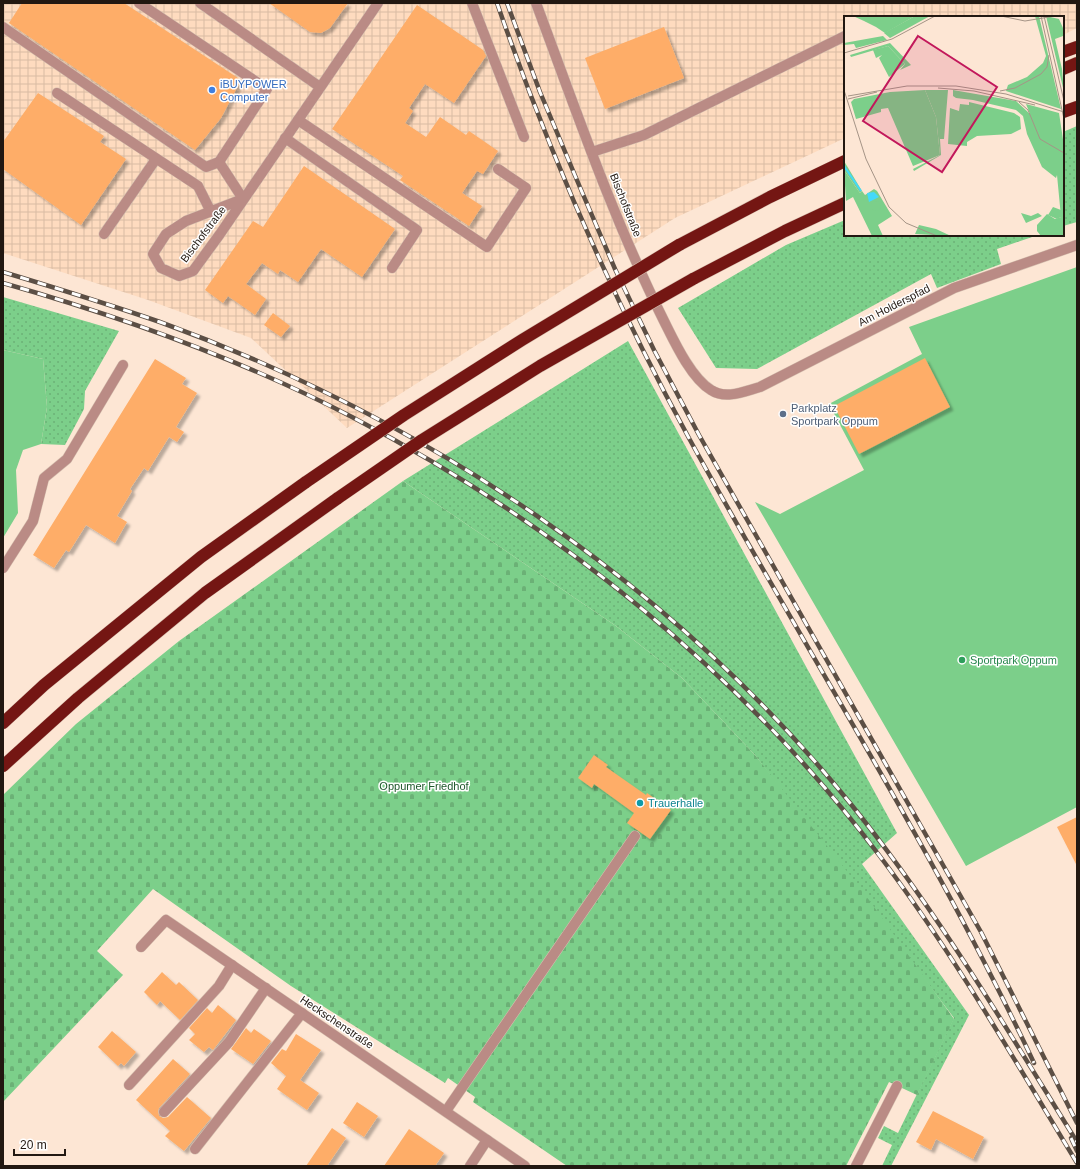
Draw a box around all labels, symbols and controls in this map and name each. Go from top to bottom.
inset map [844,16,1064,236]
place label: iBUYPOWER Computer [220,78,287,103]
marker: iBUYPOWER Computer [207,85,217,95]
street label: Bischofstraße [608,172,644,238]
street label: Bischofstraße [178,204,228,264]
street label: Am Holderspfad [856,282,932,328]
place label: Parkplatz Sportpark Oppum [791,402,878,427]
marker: Parkplatz Sportpark Oppum [778,409,788,419]
place label: Sportpark Oppum [970,654,1057,666]
marker: Sportpark Oppum [957,655,967,665]
park label: Oppumer Friedhof [379,780,470,792]
place label: Trauerhalle [648,797,703,809]
marker: Trauerhalle [635,798,645,808]
street label: Heckschenstraße [298,993,376,1051]
scale bar [14,1131,65,1157]
text: 20 m [20,1138,47,1152]

